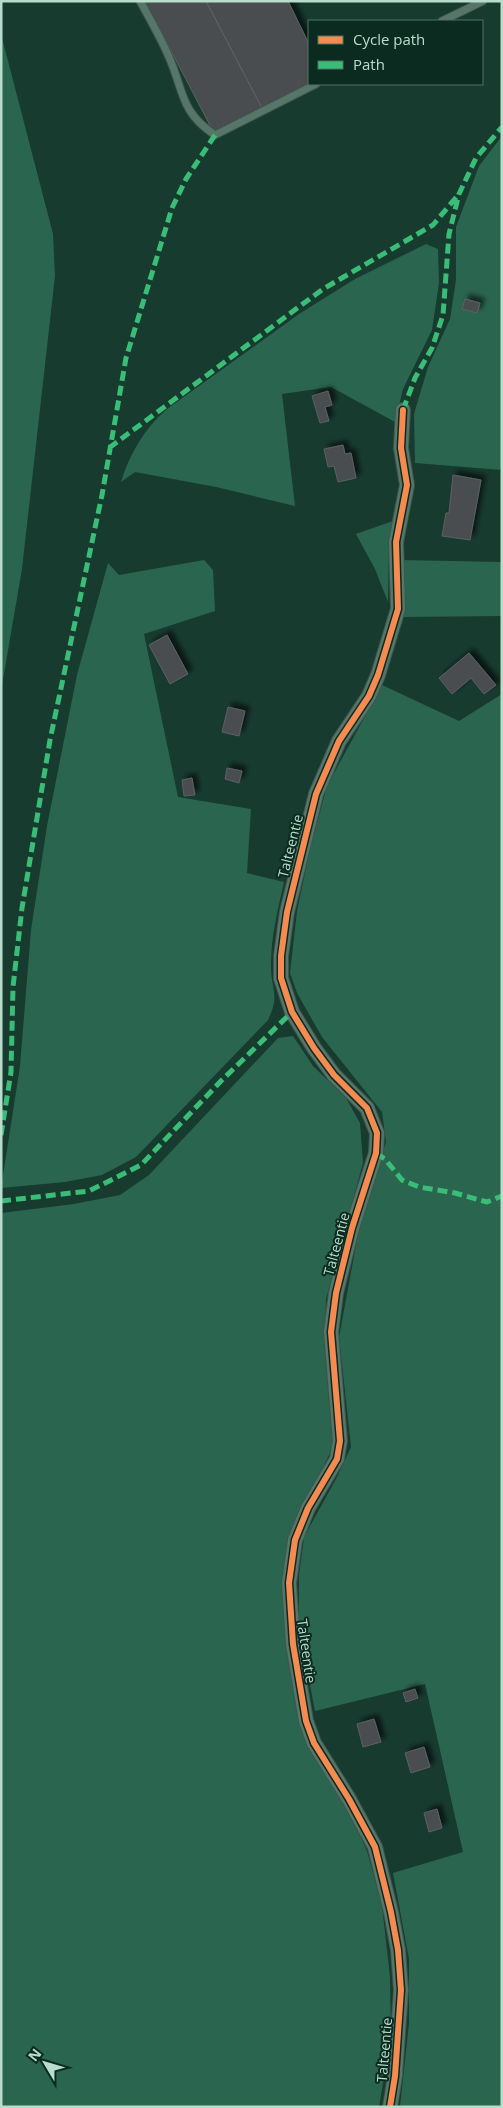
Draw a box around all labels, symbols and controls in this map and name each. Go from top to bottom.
legend [308,20,483,85]
text: Cycle path [353,29,425,49]
text: Path [353,54,385,74]
street label: Talteentie [273,812,307,880]
street label: Talteentie [318,1210,354,1278]
street label: Talteentie [293,1618,321,1684]
street label: Talteentie [372,2017,396,2083]
north arrow [20,2038,70,2088]
text: N [23,2044,45,2065]

